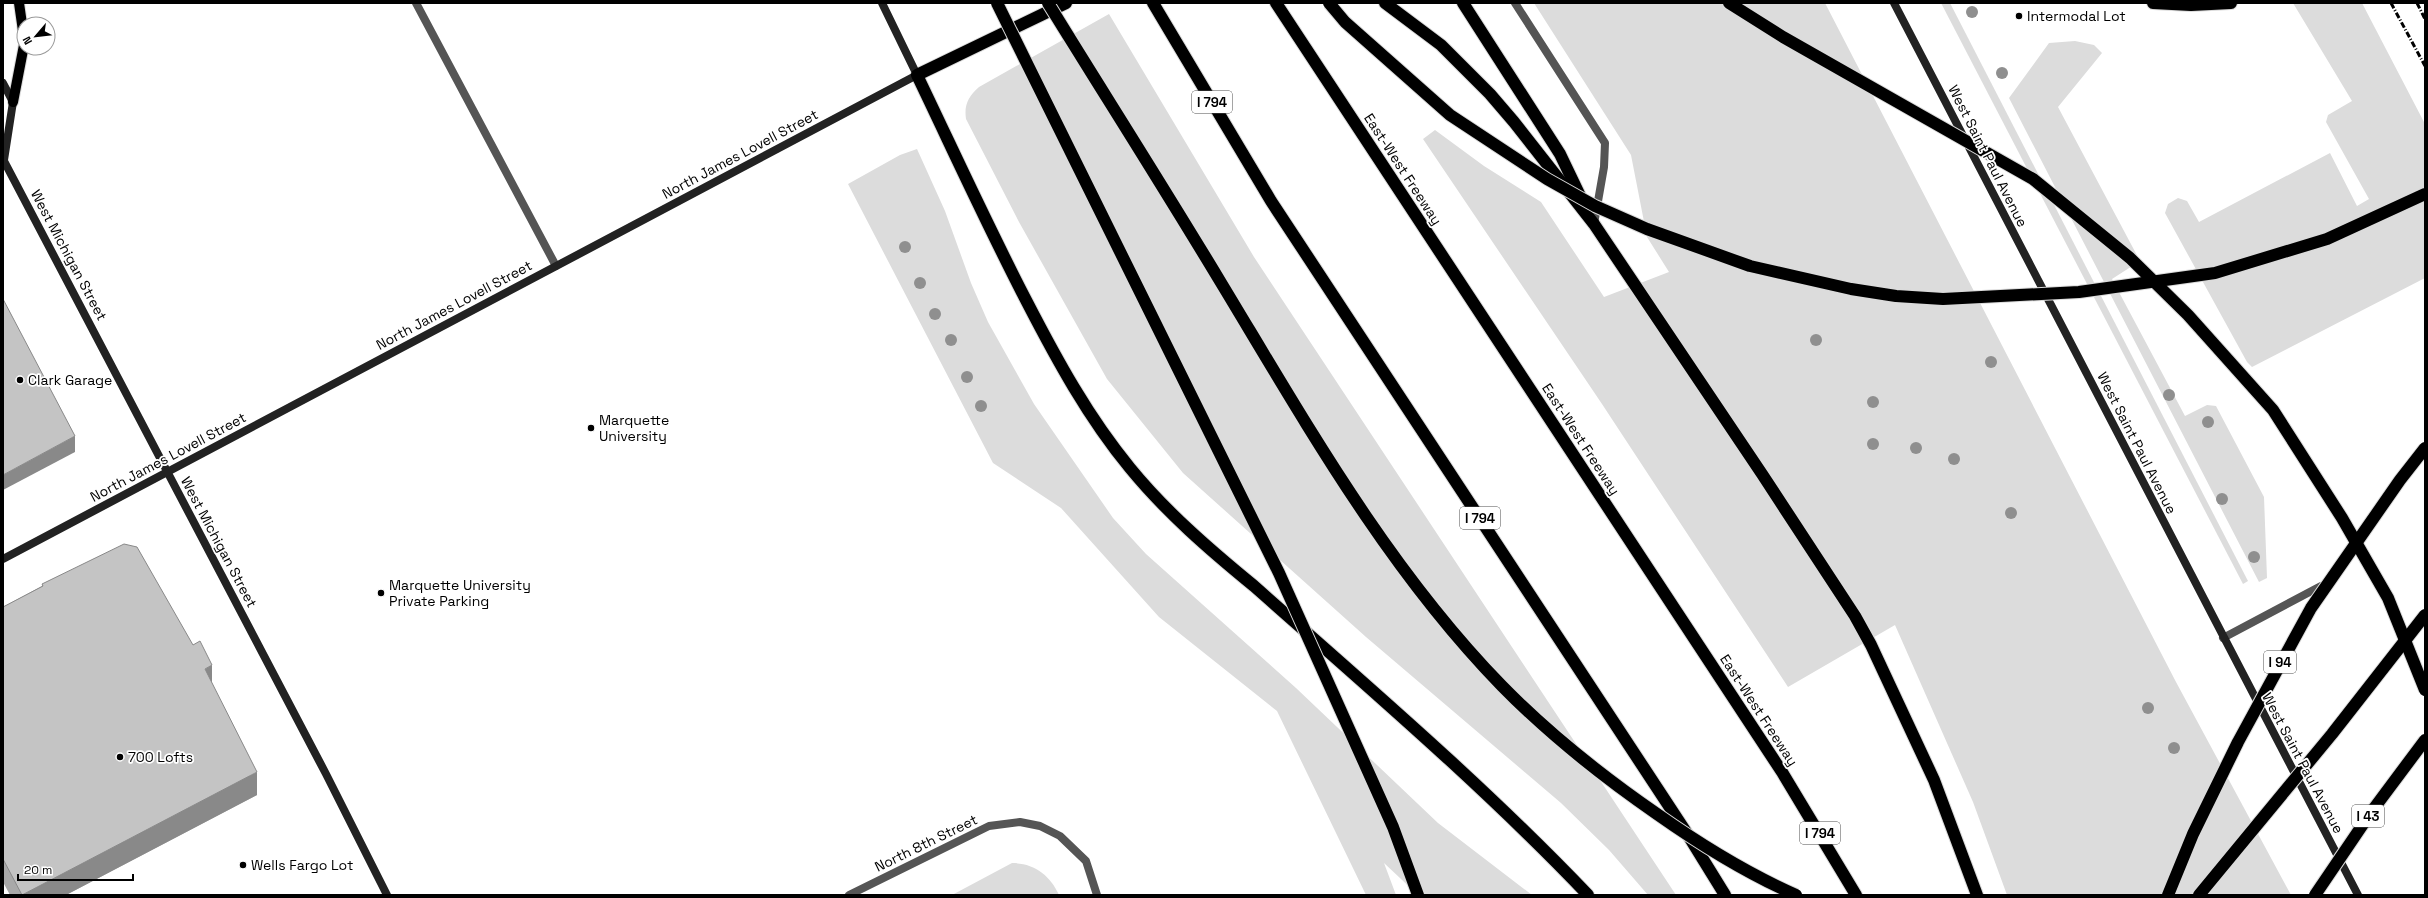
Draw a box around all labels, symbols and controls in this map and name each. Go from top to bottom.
place label: Intermodal Lot [2027,7,2126,25]
marker: Intermodal Lot [2014,11,2024,21]
north arrow [16,16,56,56]
text: N [19,34,35,47]
street label: West Saint Paul Avenue [1944,82,2032,230]
road number: I 794 [1192,91,1232,113]
street label: North James Lovell Street [659,105,821,203]
street label: East-West Freeway [1360,110,1446,228]
street label: West Michigan Street [27,187,111,323]
street label: North James Lovell Street [373,256,535,354]
street label: West Saint Paul Avenue [2093,369,2181,517]
place label: Clark Garage [28,371,112,389]
marker: Clark Garage [15,375,25,385]
street label: East-West Freeway [1538,380,1624,498]
street label: North James Lovell Street [87,408,249,506]
place label: Marquette University [599,411,669,445]
marker: Marquette University [586,423,596,433]
street label: West Michigan Street [177,474,261,610]
road number: I 794 [1460,507,1500,529]
place label: Marquette University Private Parking [389,576,531,610]
marker: Marquette University Private Parking [376,588,386,598]
street label: East-West Freeway [1716,651,1802,769]
road number: I 94 [2264,651,2296,673]
street label: West Saint Paul Avenue [2258,689,2348,837]
place label: 700 Lofts [128,748,193,766]
marker: 700 Lofts [115,752,125,762]
road number: I 43 [2352,805,2384,827]
street label: North 8th Street [872,810,980,876]
road number: I 794 [1800,822,1840,844]
scale bar [18,856,133,882]
place label: Wells Fargo Lot [251,856,353,874]
marker: Wells Fargo Lot [238,860,248,870]
text: 20 m [24,862,52,878]

